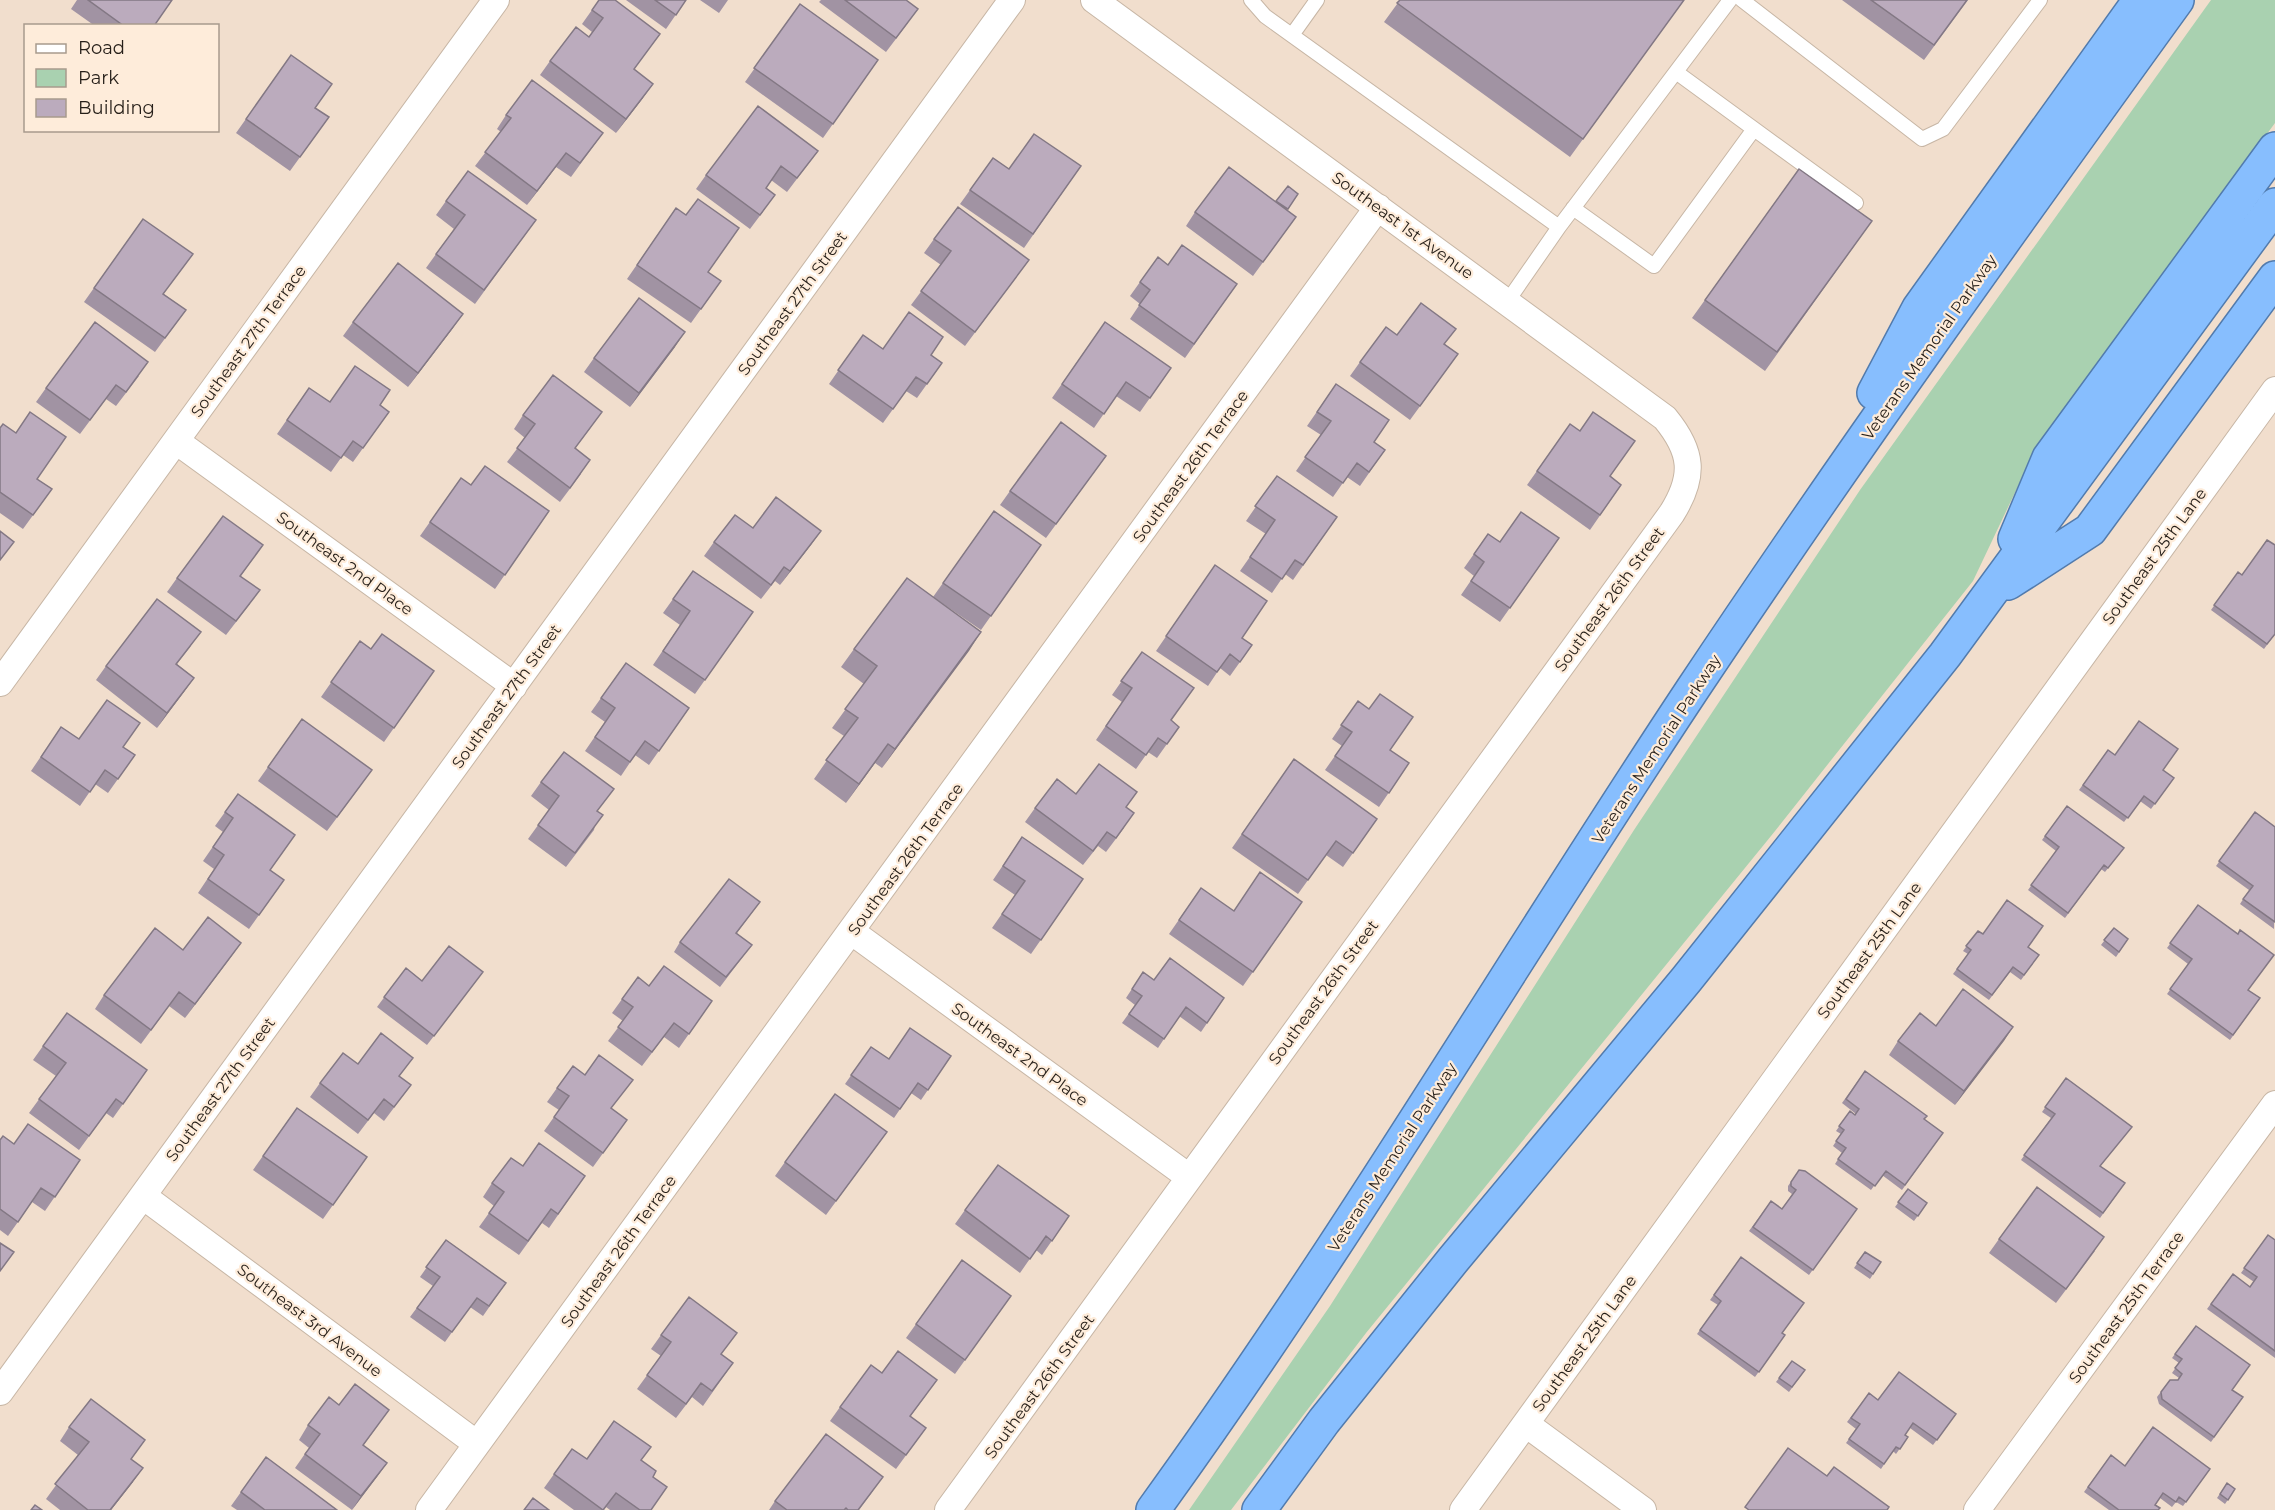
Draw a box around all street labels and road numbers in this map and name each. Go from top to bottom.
street label: Southeast 1st Avenue [1328,168,1477,283]
street label: Southeast 27th Street [734,227,851,379]
street label: Veterans Memorial Parkway [1858,251,2001,444]
street label: Southeast 27th Terrace [187,262,310,421]
street label: Southeast 26th Terrace [1129,386,1252,546]
street label: Southeast 25th Lane [2098,484,2210,628]
street label: Southeast 2nd Place [273,508,417,619]
street label: Southeast 26th Street [1551,523,1669,675]
street label: Southeast 27th Street [448,620,565,772]
street label: Veterans Memorial Parkway [1588,651,1725,848]
street label: Southeast 26th Terrace [844,779,967,939]
street label: Southeast 25th Lane [1813,878,1925,1022]
street label: Southeast 26th Street [1265,916,1383,1068]
street label: Southeast 2nd Place [948,999,1092,1110]
street label: Southeast 27th Street [162,1013,279,1165]
street label: Veterans Memorial Parkway [1324,1059,1461,1256]
street label: Southeast 26th Terrace [557,1171,680,1331]
street label: Southeast 25th Terrace [2065,1228,2188,1387]
street label: Southeast 3rd Avenue [234,1260,386,1381]
street label: Southeast 25th Lane [1528,1271,1640,1415]
street label: Southeast 26th Street [981,1310,1099,1462]

